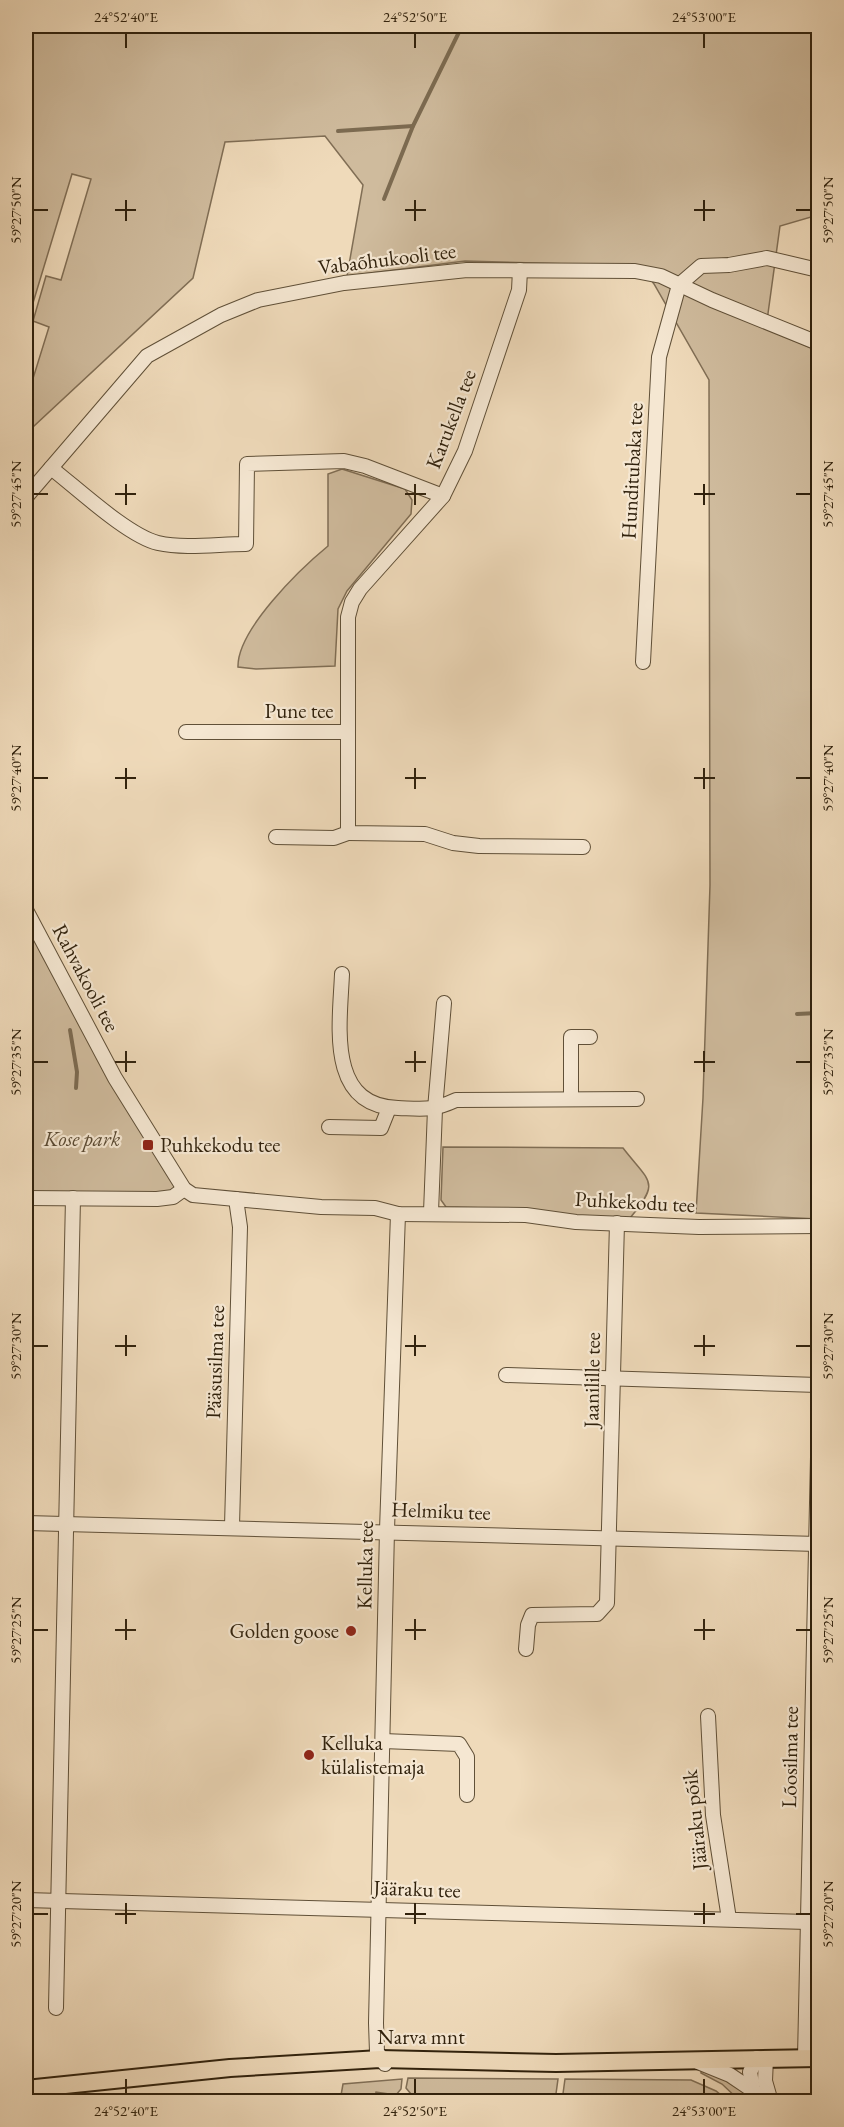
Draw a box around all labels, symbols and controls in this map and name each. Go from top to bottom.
text: 24°52'40"E [94,7,159,26]
text: 24°52'50"E [383,7,448,26]
text: 24°53'00"E [672,7,737,26]
text: 59°27'50"N [6,176,25,244]
text: 59°27'50"N [818,176,837,244]
street label: Vabaõhukooli tee [317,237,457,280]
street label: Karukella tee [419,365,482,472]
street label: Hunditubaka tee [614,402,649,540]
text: 59°27'45"N [6,460,25,528]
text: 59°27'45"N [818,460,837,528]
street label: Pune tee [265,697,333,724]
text: 59°27'40"N [6,744,25,812]
text: 59°27'40"N [818,744,837,812]
street label: Rahvakooli tee [47,919,126,1036]
text: 59°27'35"N [6,1028,25,1096]
text: 59°27'35"N [818,1028,837,1096]
park label: Kose park [43,1125,121,1152]
place label: Puhkekodu tee [160,1131,280,1158]
marker: Puhkekodu tee [141,1138,155,1152]
street label: Puhkekodu tee [574,1185,696,1218]
street label: Pääsusilma tee [199,1305,230,1419]
text: 59°27'30"N [6,1312,25,1380]
text: 59°27'30"N [818,1312,837,1380]
street label: Jaanilille tee [577,1332,606,1430]
street label: Helmiku tee [391,1495,491,1526]
street label: Kelluka tee [350,1520,379,1610]
text: 59°27'25"N [6,1596,25,1664]
text: 59°27'25"N [818,1596,837,1664]
place label: Golden goose [230,1617,339,1644]
marker: Golden goose [344,1624,358,1638]
street label: Lõosilma tee [775,1706,804,1808]
place label: Kelluka külalistemaja [321,1729,425,1780]
marker: Kelluka külalistemaja [302,1748,316,1762]
street label: Jääraku põik [676,1767,713,1874]
street label: Jääraku tee [371,1873,461,1904]
text: 59°27'20"N [6,1880,25,1948]
text: 59°27'20"N [818,1880,837,1948]
street label: Narva mnt [377,2023,465,2050]
text: 24°52'40"E [94,2101,159,2120]
text: 24°52'50"E [383,2101,448,2120]
text: 24°53'00"E [672,2101,737,2120]

